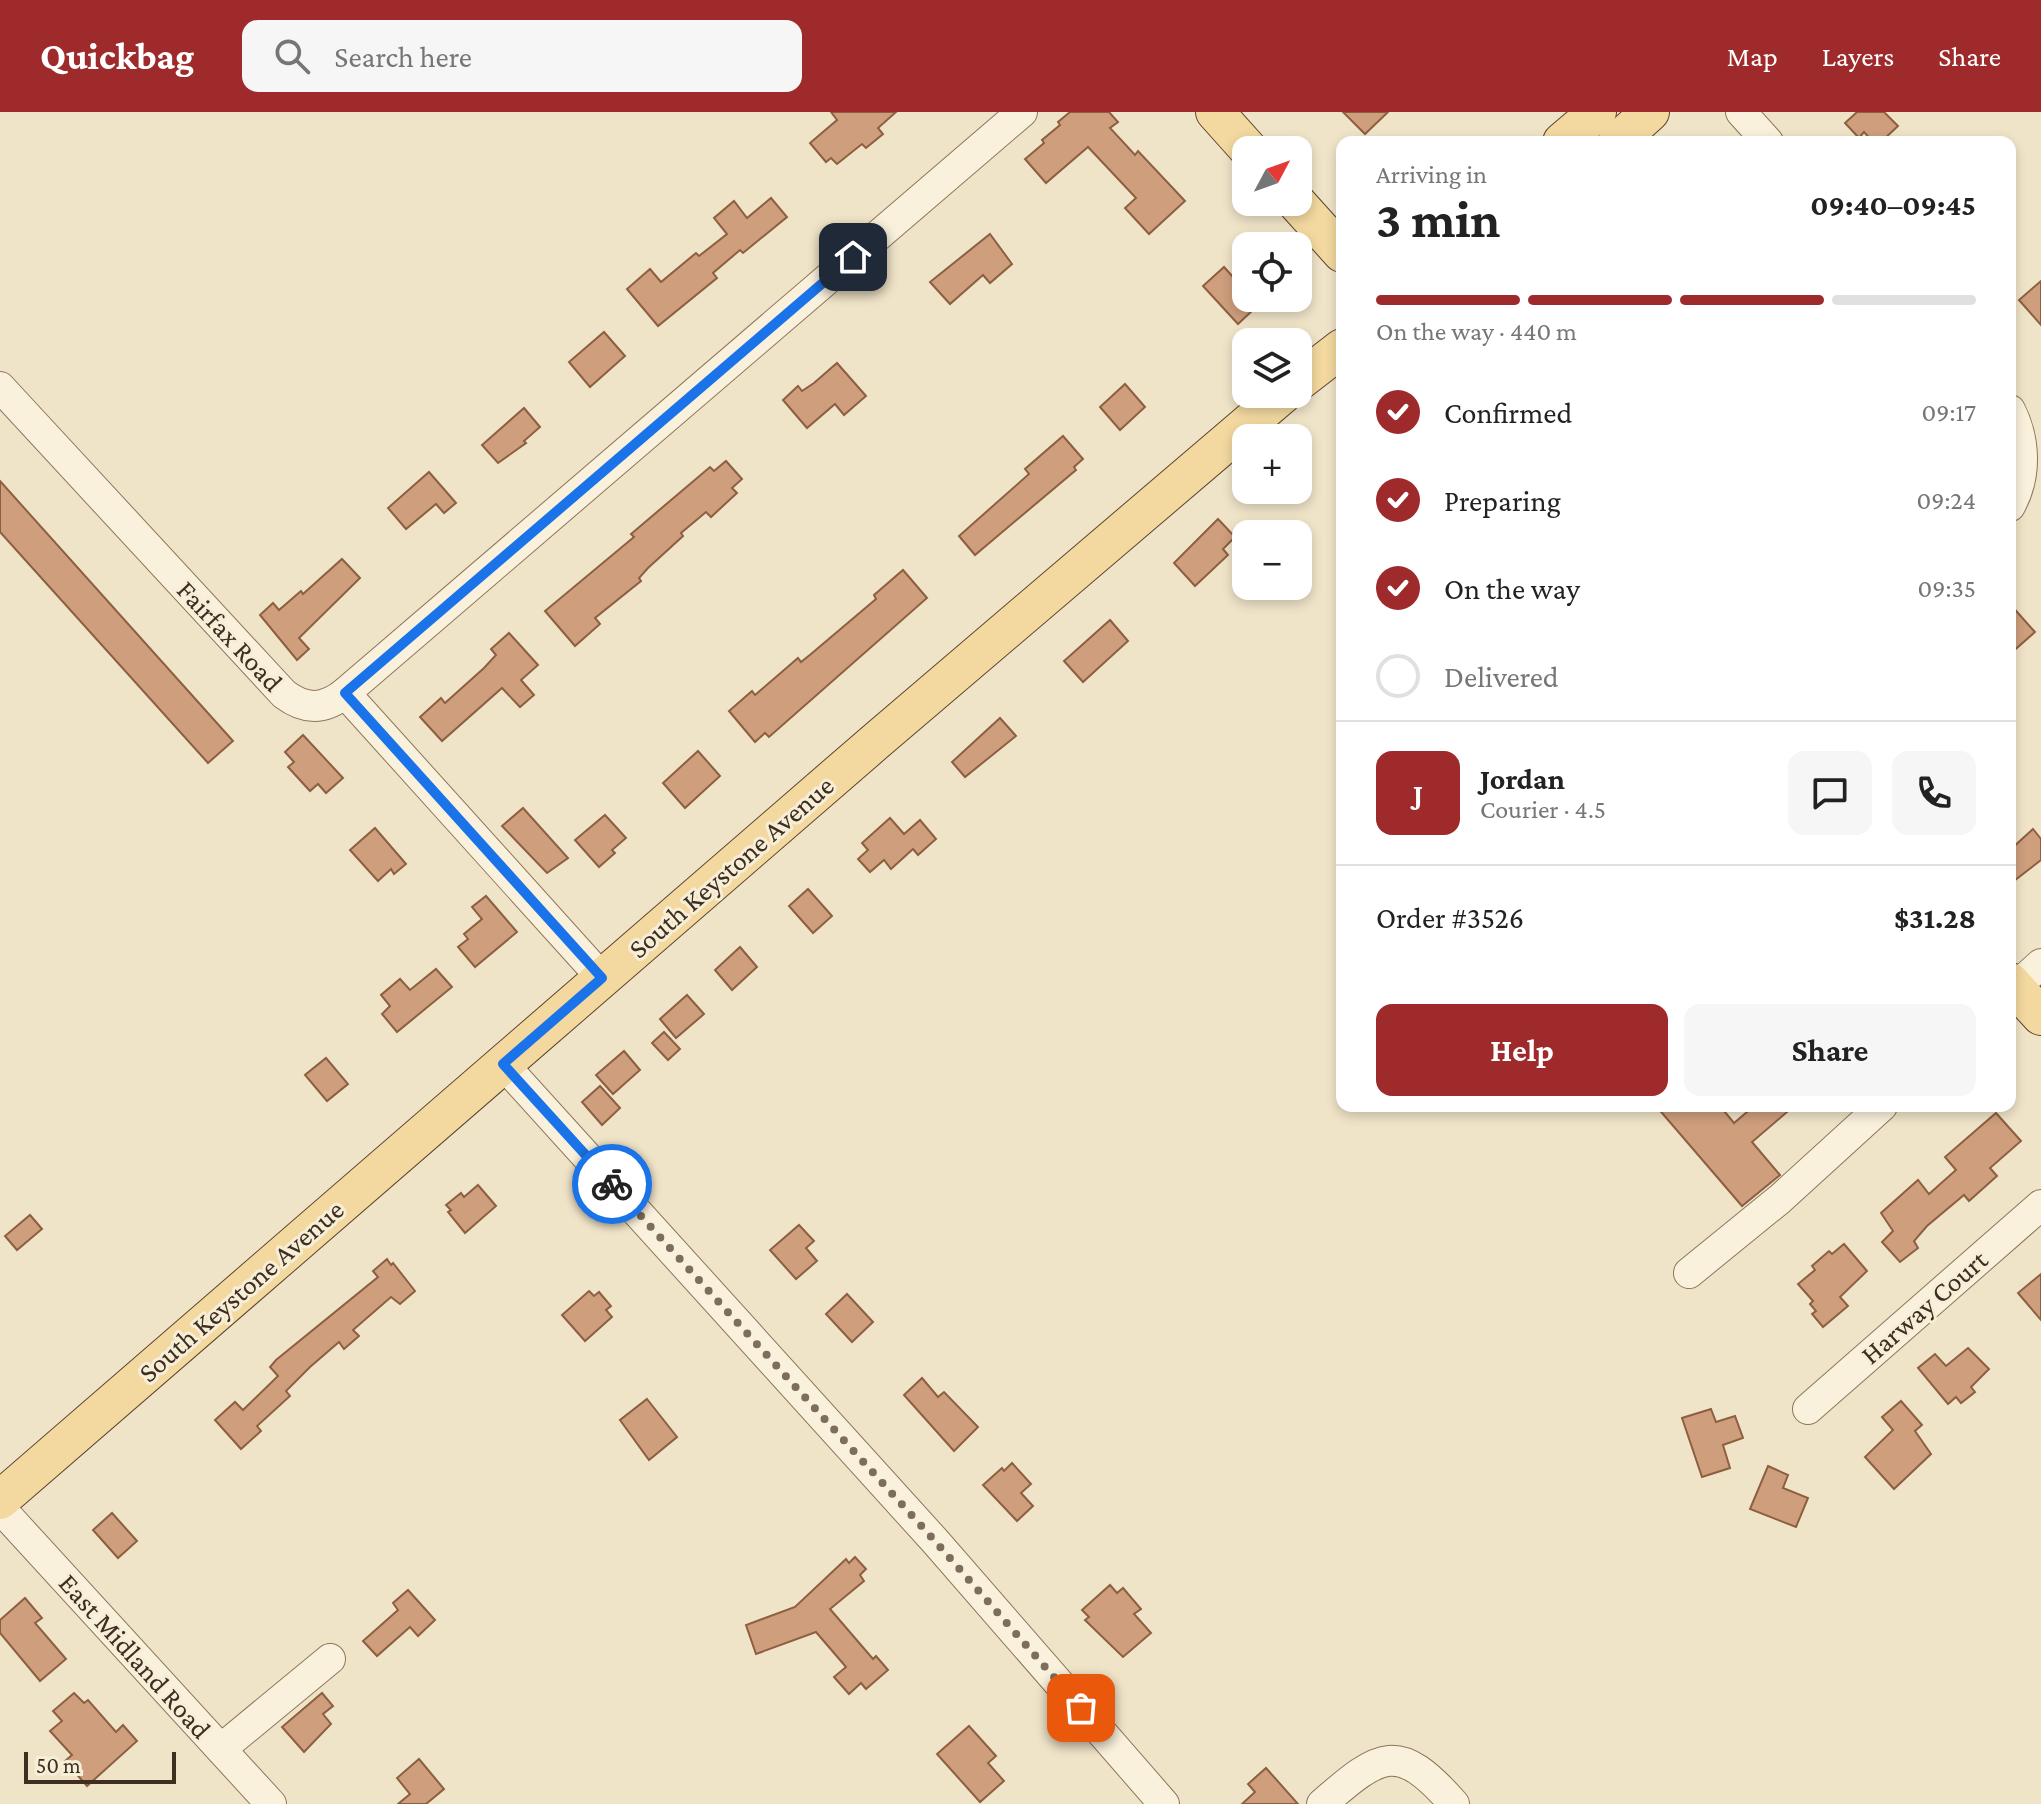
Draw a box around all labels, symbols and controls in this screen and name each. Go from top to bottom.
search box [242,20,802,92]
icon: search [270,34,314,78]
text: Quickbag [40,35,194,77]
text: Search here [334,40,472,73]
text: Map [1727,41,1778,72]
text: Layers [1822,41,1894,72]
text: Share [1938,41,2001,72]
north arrow [1232,136,1312,216]
map controls [1232,136,1312,600]
text: Arriving in [1376,160,1487,189]
text: 09:40–09:45 [1810,188,1976,221]
text: 3 min [1376,190,1500,248]
pin [819,223,887,291]
button: locate [1232,232,1312,312]
icon: home [831,235,875,279]
text: On the way · 440 m [1376,317,1577,346]
button: layers [1232,328,1312,408]
icon: check [1376,390,1420,434]
text: Confirmed [1444,396,1572,429]
text: 09:17 [1922,398,1976,427]
button: + [1232,424,1312,504]
icon: check [1376,478,1420,522]
text: Preparing [1444,484,1561,517]
text: 09:24 [1916,486,1976,515]
button: − [1232,520,1312,600]
icon: check [1376,566,1420,610]
text: On the way [1444,572,1580,605]
street label: Fairfax Road [171,574,289,698]
text: 09:35 [1918,574,1976,603]
text: Delivered [1444,660,1559,693]
button: chat [1788,751,1872,835]
button: phone [1892,751,1976,835]
text: Jordan [1480,762,1565,795]
street label: South Keystone Avenue [622,770,840,964]
text: J [1413,777,1423,810]
text: Courier · 4.5 [1480,795,1606,824]
text: Order #3526 [1376,901,1524,934]
text: $31.28 [1894,901,1976,934]
button: Help [1376,1004,1668,1096]
button: Share [1684,1004,1976,1096]
courier [572,1144,652,1224]
icon: bike [590,1162,634,1206]
street label: South Keystone Avenue [132,1194,350,1388]
street label: Harway Court [1855,1243,1994,1370]
street label: East Midland Road [53,1567,217,1745]
pin [1047,1674,1115,1742]
icon: bag [1059,1686,1103,1730]
scale bar [24,1748,176,1784]
text: 50 m [36,1753,81,1778]

